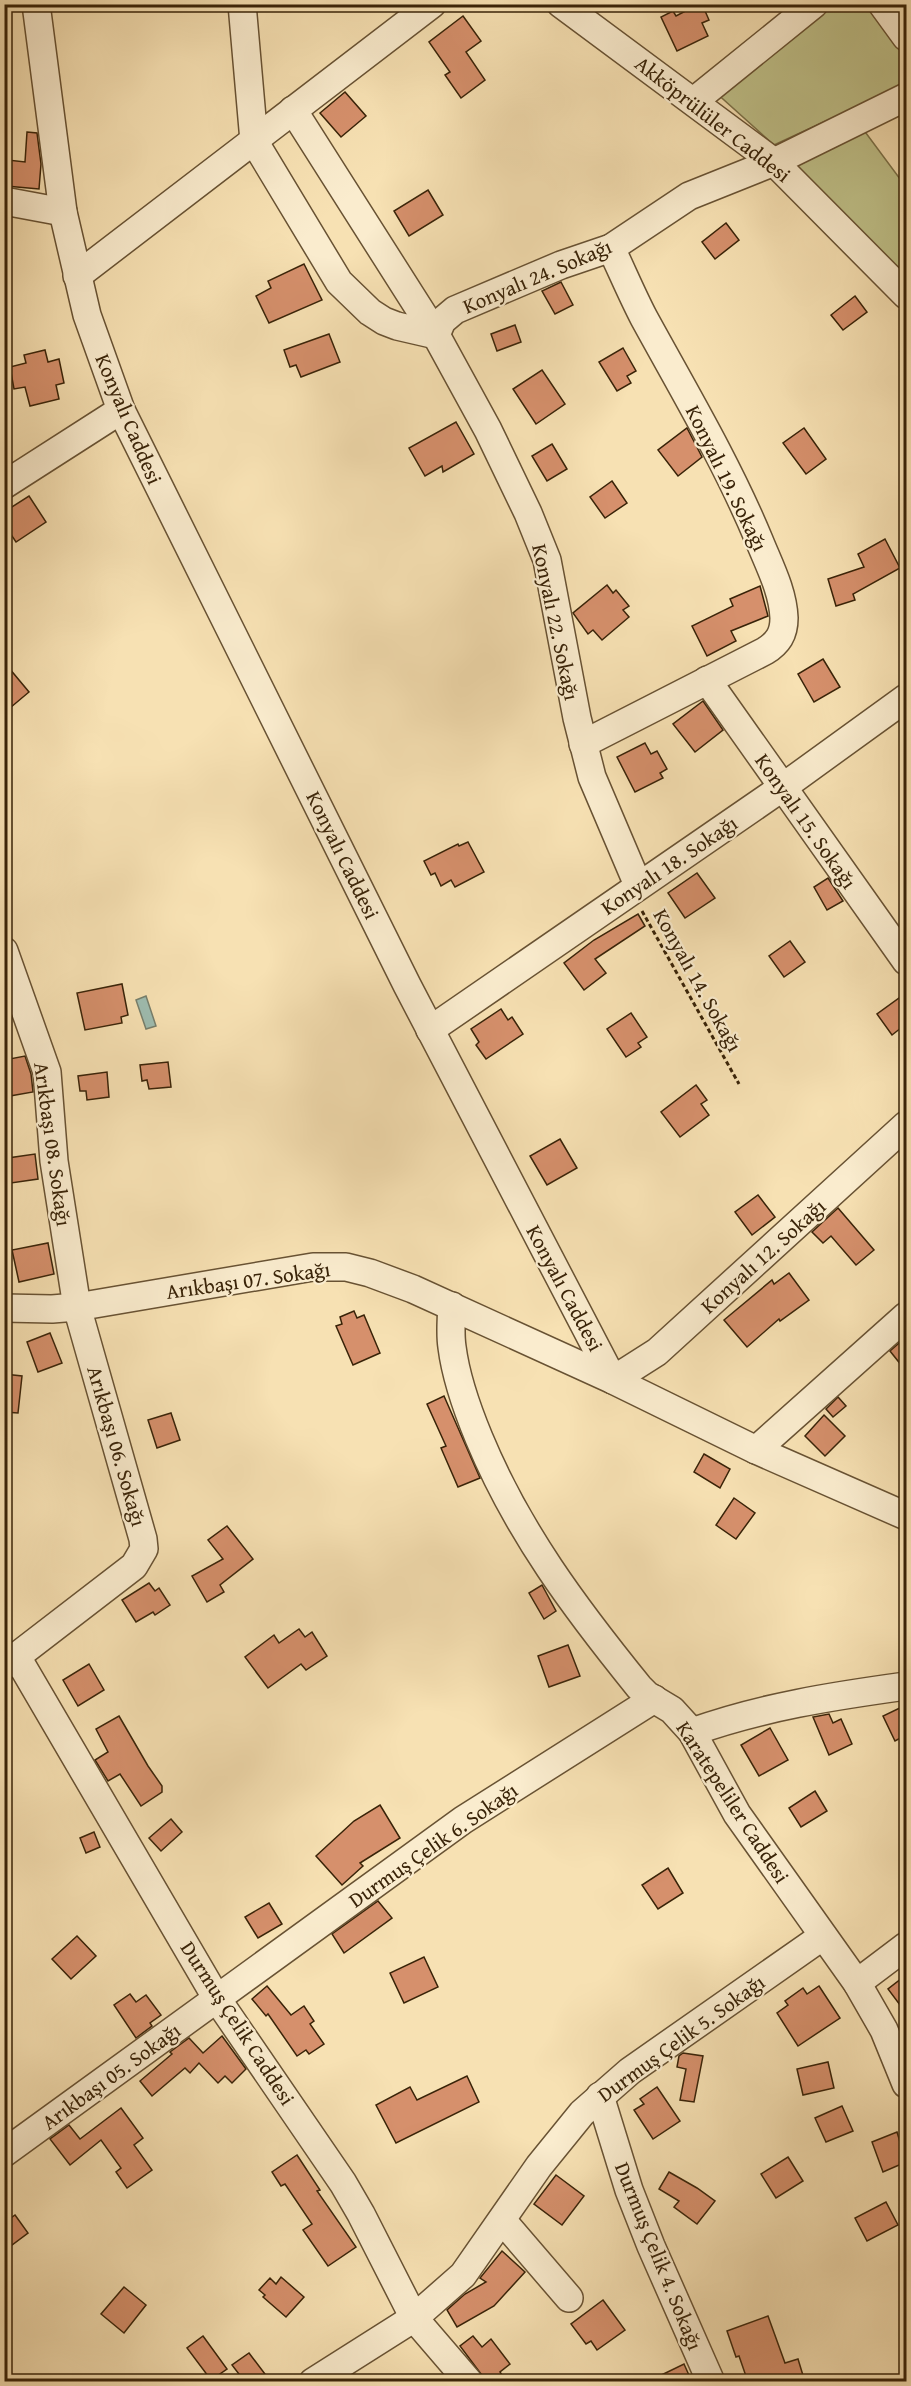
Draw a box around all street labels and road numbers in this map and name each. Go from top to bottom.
street label: Akköprülüler Caddesi [628,48,798,190]
street label: Konyalı 24. Sokağı [458,231,616,321]
street label: Konyalı Caddesi [88,349,171,489]
street label: Konyalı 19. Sokağı [678,400,776,556]
street label: Konyalı 22. Sokağı [524,541,588,703]
street label: Konyalı 15. Sokağı [748,747,864,895]
street label: Konyalı Caddesi [299,786,387,924]
street label: Konyalı 18. Sokağı [594,808,744,922]
street label: Konyalı 14. Sokağı [646,903,750,1057]
street label: Arıkbaşı 08. Sokağı [26,1060,80,1228]
street label: Konyalı 12. Sokağı [693,1191,833,1321]
street label: Konyalı Caddesi [519,1219,611,1357]
street label: Arıkbaşı 07. Sokağı [164,1253,332,1307]
street label: Arıkbaşı 06. Sokağı [79,1362,155,1530]
street label: Karatepeliler Caddesi [669,1715,797,1889]
street label: Durmuş Çelik 6. Sokağı [342,1775,524,1915]
street label: Durmuş Çelik Caddesi [173,1935,303,2111]
street label: Durmuş Çelik 5. Sokağı [591,1967,771,2109]
street label: Arıkbaşı 05. Sokağı [35,2015,187,2137]
street label: Durmuş Çelik 4. Sokağı [607,2157,711,2355]

